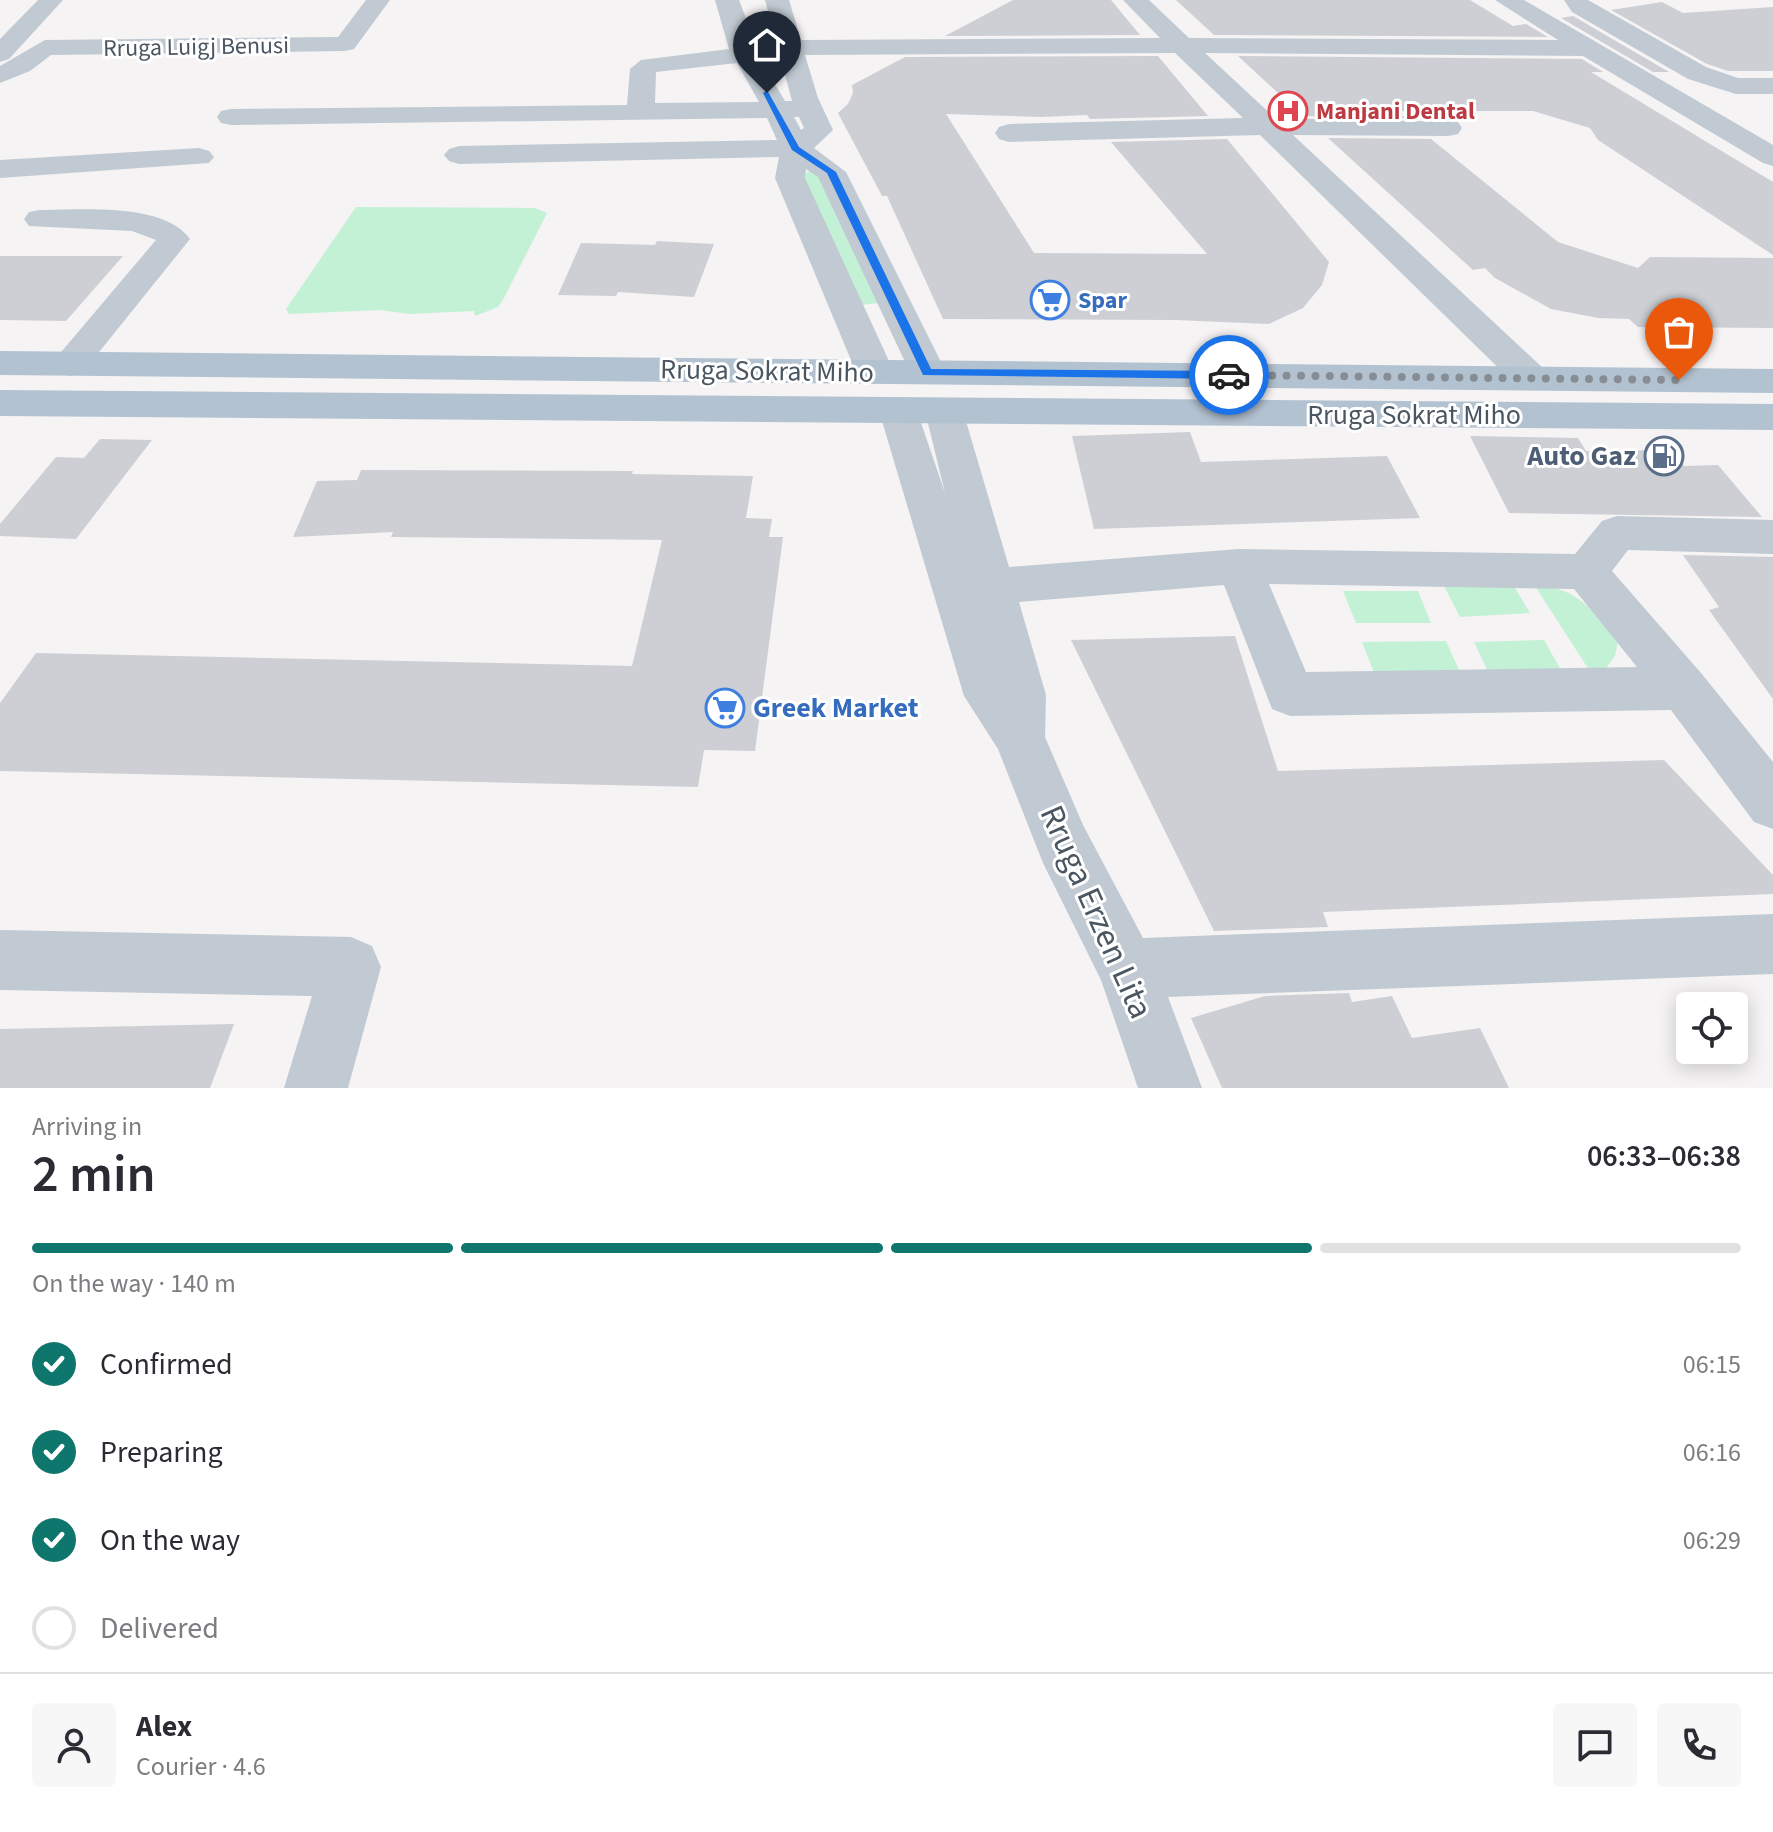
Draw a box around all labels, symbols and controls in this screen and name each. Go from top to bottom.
pin [733,11,801,93]
icon: home [745,23,789,67]
street label: Rruga Luigj Benusi [103,28,289,66]
hospital icon: Manjani Dental [1267,90,1309,132]
place label: Manjani Dental [1316,94,1475,129]
supermarket icon: Spar [1029,279,1071,321]
place label: Spar [1078,283,1127,318]
pin [1645,298,1713,380]
icon: bag [1657,310,1701,354]
courier [1189,335,1269,415]
street label: Rruga Sokrat Miho [660,349,874,393]
icon: car [1207,353,1251,397]
street label: Rruga Sokrat Miho [1307,395,1521,435]
fuel station icon: Auto Gaz [1643,435,1685,477]
place label: Auto Gaz [1526,436,1636,476]
supermarket icon: Greek Market [704,687,746,729]
place label: Greek Market [753,688,919,728]
street label: Rruga Erzen Lita [1027,797,1165,1027]
map controls [1676,992,1748,1064]
button: locate [1676,992,1748,1064]
text: Arriving in [32,1108,142,1145]
text: 06:33–06:38 [1587,1135,1741,1178]
text: 2 min [32,1138,156,1212]
text: On the way · 140 m [32,1265,236,1302]
icon: check [32,1342,76,1386]
text: Confirmed [100,1343,233,1386]
text: 06:15 [1683,1346,1741,1383]
icon: check [32,1430,76,1474]
text: Preparing [100,1431,223,1474]
text: 06:16 [1683,1434,1741,1471]
icon: check [32,1518,76,1562]
text: On the way [100,1519,240,1562]
text: 06:29 [1683,1522,1741,1559]
text: Delivered [100,1607,219,1650]
button: person [32,1703,116,1787]
button: chat [1553,1703,1637,1787]
button: phone [1657,1703,1741,1787]
text: Alex [136,1705,192,1748]
text: Courier · 4.6 [136,1748,266,1785]

